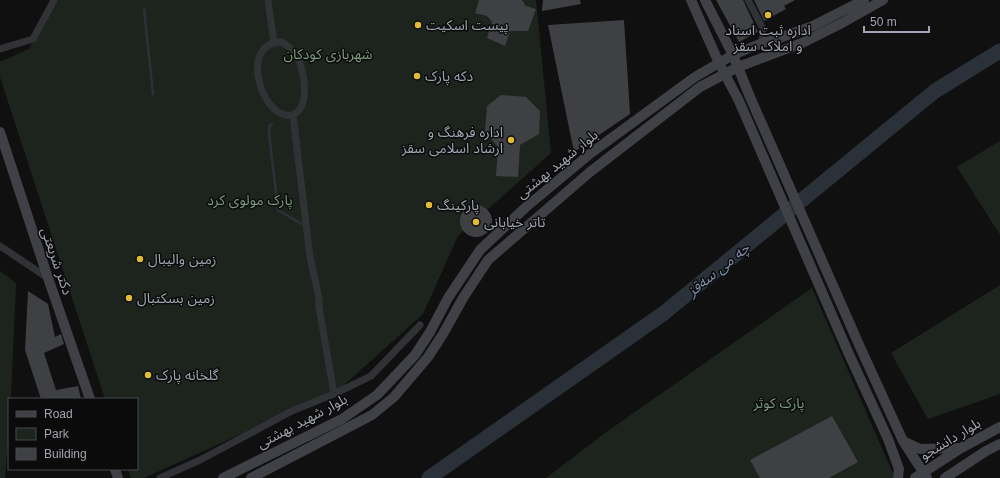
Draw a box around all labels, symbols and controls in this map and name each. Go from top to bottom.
scale bar [864,8,929,34]
marker: اداره ثبت اسناد و املاک سقز [763,10,773,20]
text: 50 m [870,15,897,29]
place label: پیست اسکیت [426,17,508,35]
marker: پیست اسکیت [413,20,423,30]
place label: اداره ثبت اسناد و املاک سقز [725,22,811,55]
park label: شهربازی کودکان [283,46,373,63]
place label: دکه پارک [425,68,474,86]
marker: دکه پارک [412,71,422,81]
place label: اداره فرهنگ و ارشاد اسلامی سقز [401,124,503,157]
street label: بلوار شهید بهشتی [513,126,602,202]
marker: اداره فرهنگ و ارشاد اسلامی سقز [506,135,516,145]
park label: پارک مولوی کرد [207,192,293,210]
place label: پارکینگ [437,197,479,215]
marker: پارکینگ [424,200,434,210]
place label: تاتر خیابانی [484,214,545,231]
marker: تاتر خیابانی [471,217,481,227]
street label: دکتر شریعتی [37,225,76,297]
water label: چە می سەقز [683,239,754,301]
place label: زمین والیبال [148,251,216,268]
marker: زمین والیبال [135,254,145,264]
place label: زمین بسکتبال [137,290,215,307]
marker: زمین بسکتبال [124,293,134,303]
place label: گلخانه پارک [156,367,219,385]
marker: گلخانه پارک [143,370,153,380]
street label: بلوار شهید بهشتی [254,390,351,452]
park label: پارک کوثر [752,395,805,413]
legend [8,398,138,470]
text: Road [44,407,73,421]
street label: بلوار دانشجو [917,414,984,464]
text: Park [44,427,70,441]
text: Building [44,447,87,461]

